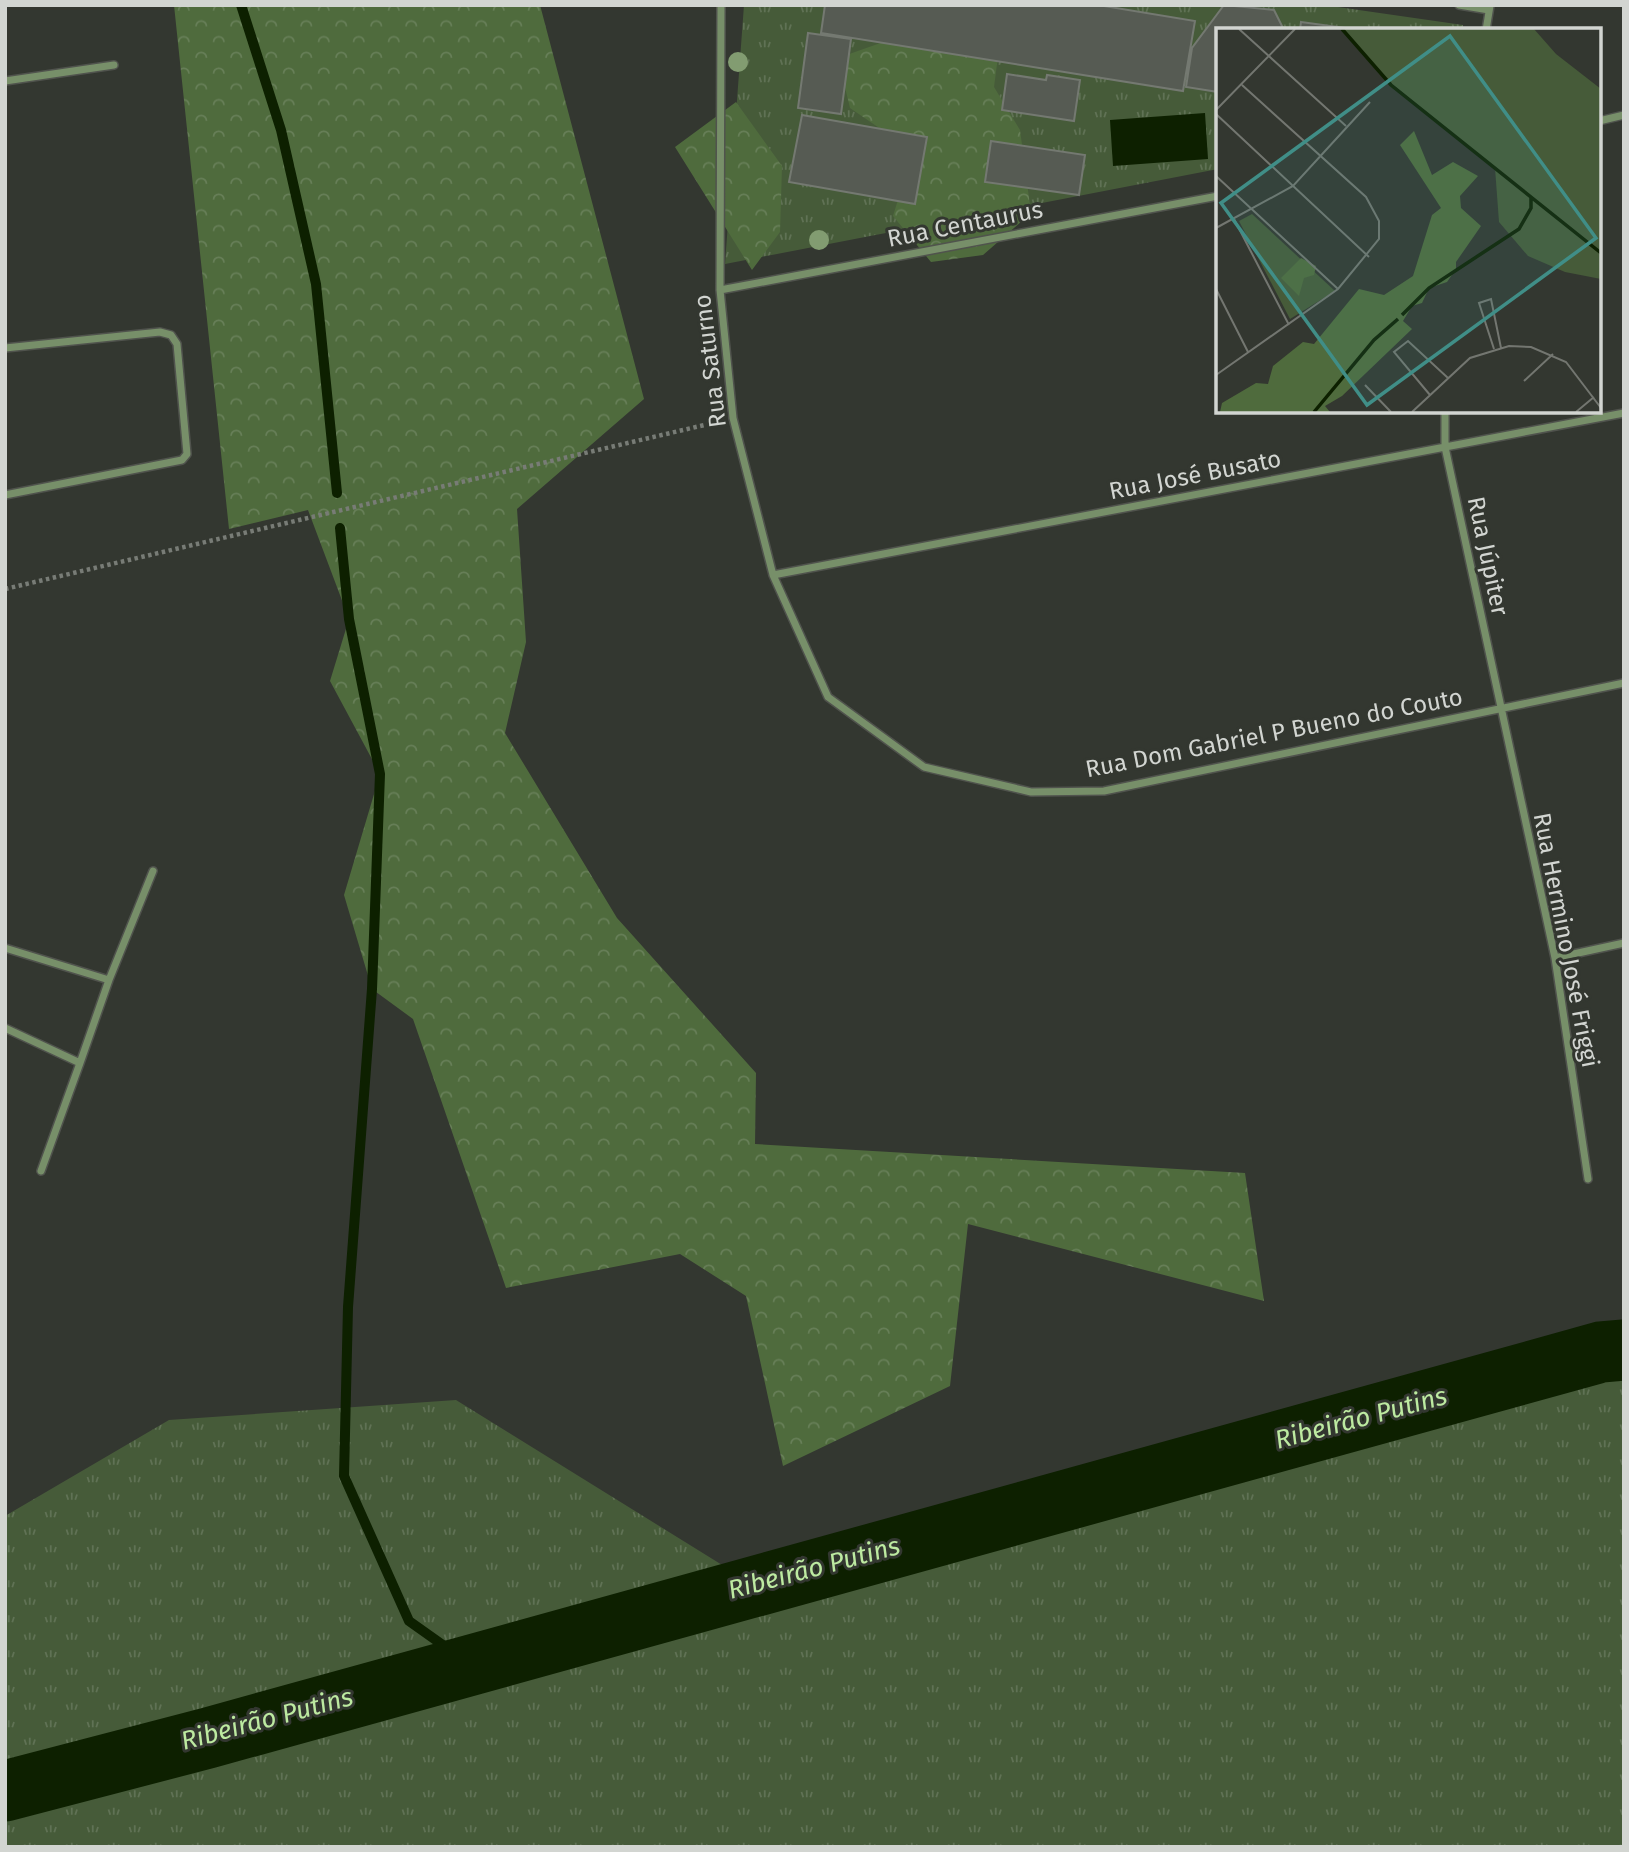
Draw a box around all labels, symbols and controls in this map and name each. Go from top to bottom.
inset map [1216,28,1601,413]
street label: Rua Centaurus [885,195,1045,253]
street label: Rua Saturno [688,293,732,429]
street label: Rua José Busato [1107,445,1283,505]
street label: Rua Júpiter [1462,494,1514,619]
street label: Rua Dom Gabriel P Bueno do Couto [1083,683,1465,783]
street label: Rua Hermino José Friggi [1528,810,1604,1070]
water label: Ribeirão Putins [1271,1380,1451,1456]
water label: Ribeirão Putins [724,1530,904,1606]
water label: Ribeirão Putins [177,1681,357,1757]

